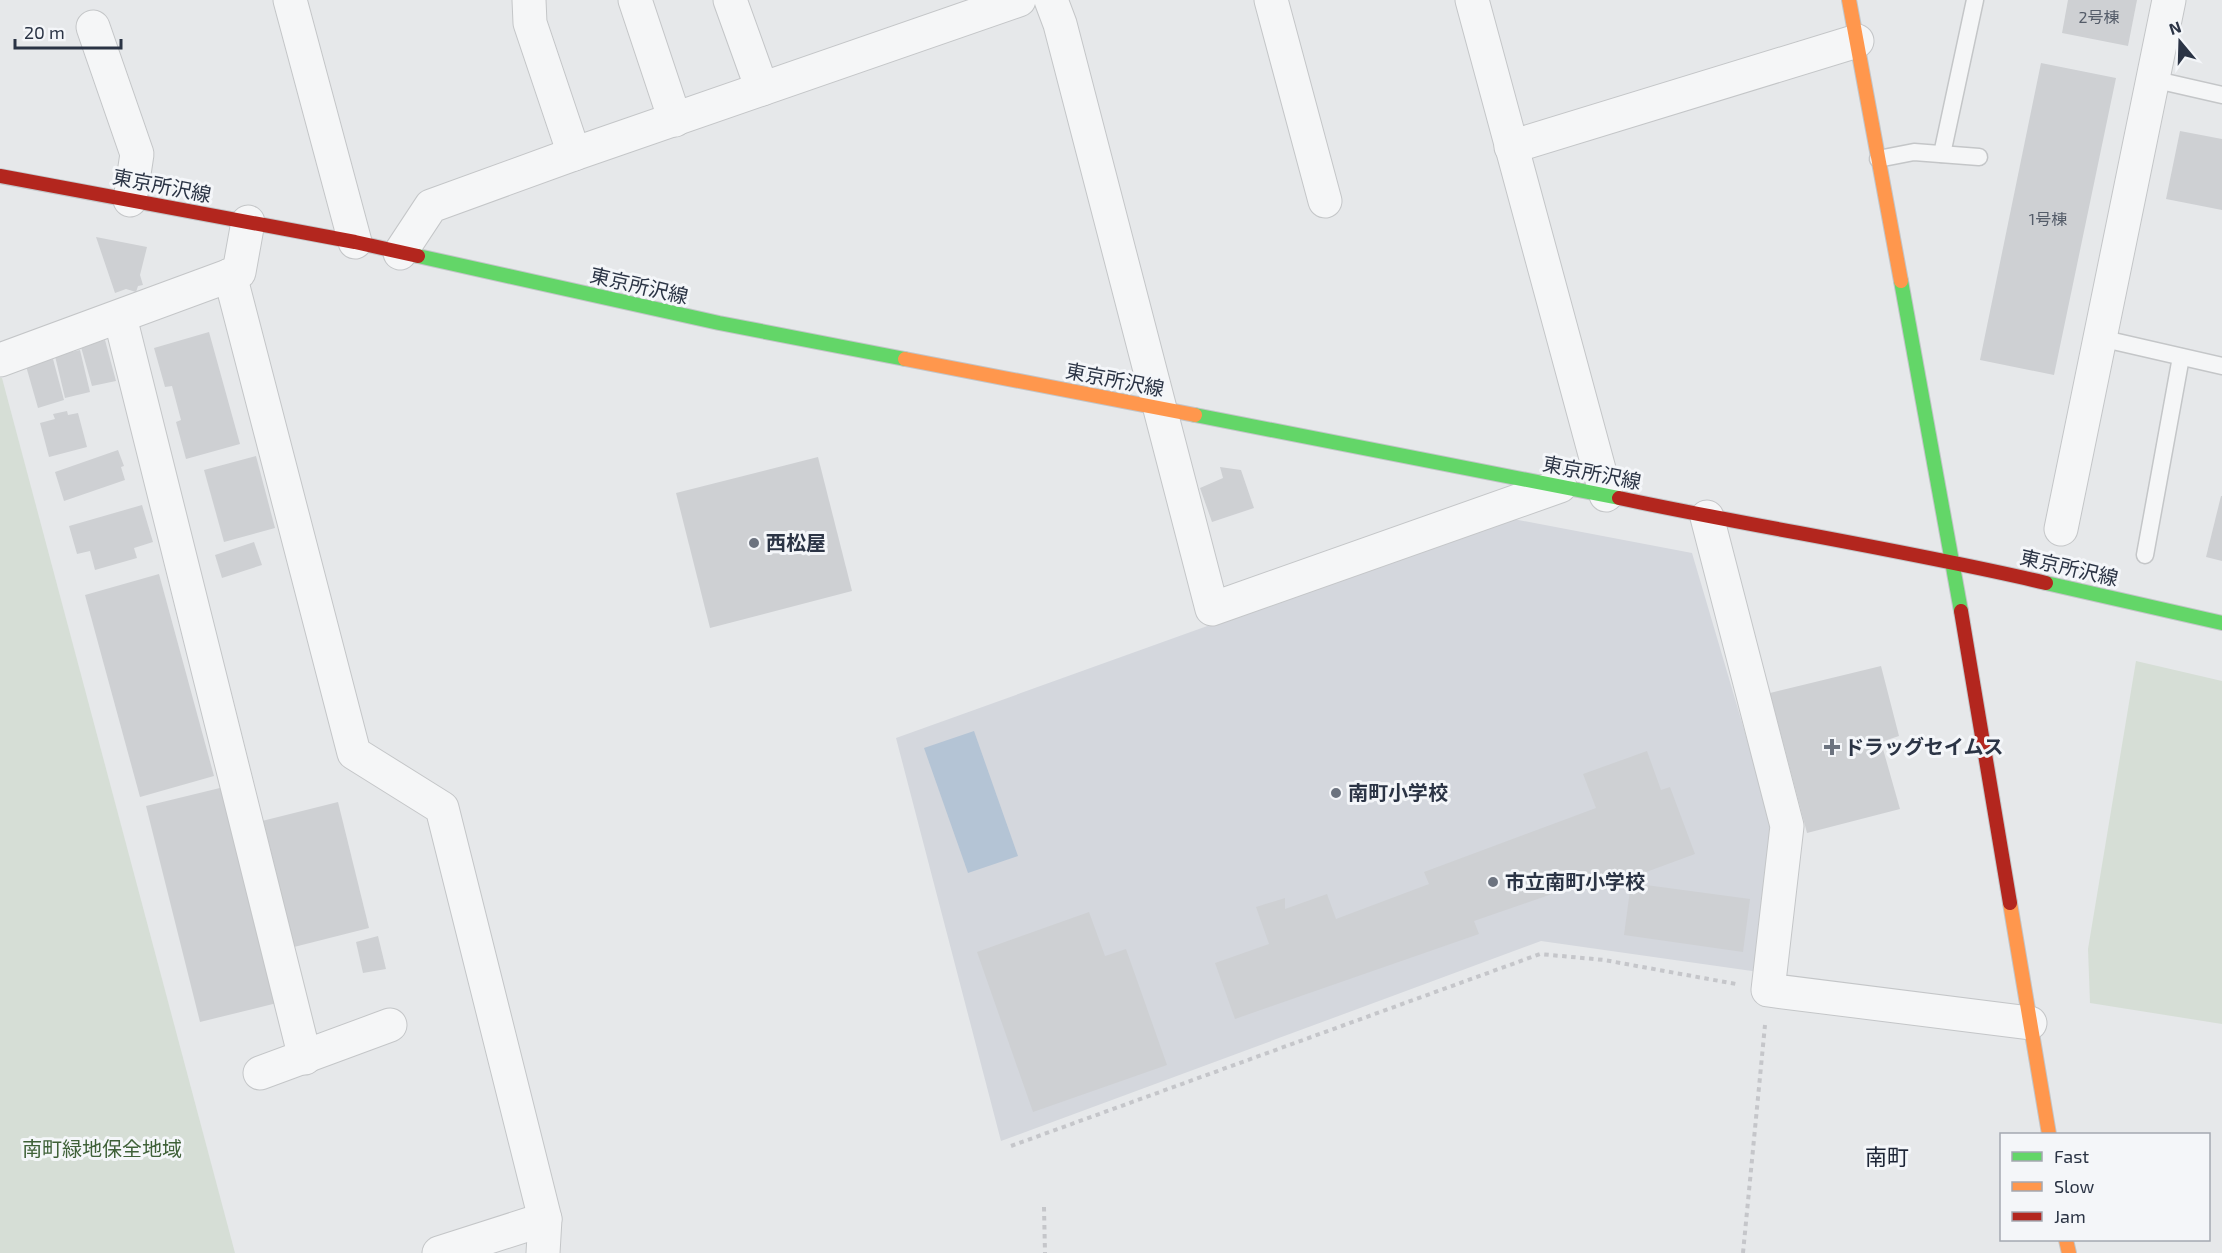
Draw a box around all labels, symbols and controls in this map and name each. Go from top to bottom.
house number: 2号棟 [2079,7,2120,26]
scale bar [15,12,122,50]
north arrow [2150,12,2210,72]
text: N [2166,16,2184,38]
text: 20 m [24,21,65,43]
street label: 東京所沢線 [111,164,214,206]
house number: 1号棟 [2029,209,2067,228]
street label: 東京所沢線 [588,262,691,308]
street label: 東京所沢線 [1064,358,1167,400]
street label: 東京所沢線 [1541,451,1644,493]
place label: 西松屋 [766,530,826,554]
marker: 西松屋 [747,536,761,550]
street label: 東京所沢線 [2018,544,2121,590]
place label: ドラッグセイムス [1844,734,2004,758]
marker: ドラッグセイムス [1825,740,1839,754]
place label: 南町小学校 [1348,780,1448,804]
marker: 南町小学校 [1329,786,1343,800]
place label: 市立南町小学校 [1505,869,1645,893]
marker: 市立南町小学校 [1486,875,1500,889]
legend [2000,1133,2210,1241]
park label: 南町緑地保全地域 [22,1136,182,1160]
district label: 南町 [1865,1143,1909,1169]
text: Fast [2054,1145,2089,1167]
text: Slow [2054,1175,2095,1197]
text: Jam [2054,1205,2086,1227]

